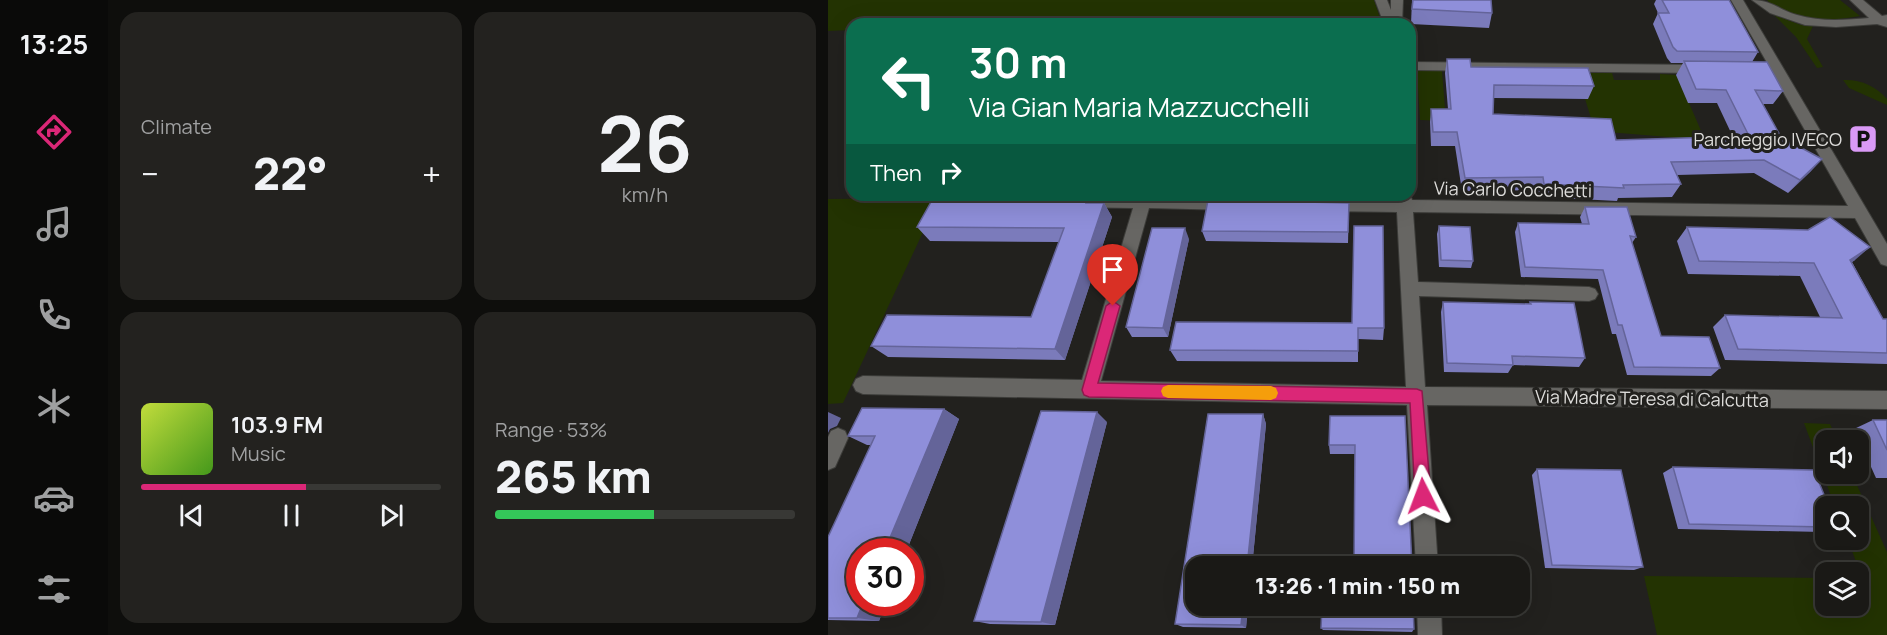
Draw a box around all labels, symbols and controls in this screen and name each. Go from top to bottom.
text: 13:25 [20,25,88,62]
text: 30 m [969,33,1067,91]
icon: left [870,42,948,120]
text: Via Gian Maria Mazzucchelli [969,88,1310,125]
text: 26 [598,89,692,195]
icon: directions [33,111,75,153]
text: Climate [141,113,212,140]
parking icon: Parcheggio IVECO [1847,123,1879,155]
place label: Parcheggio IVECO [1694,127,1842,151]
text: 22° [253,142,328,204]
text: − [141,151,159,196]
text: + [422,151,441,196]
icon: right [934,156,967,189]
text: Then [870,158,922,188]
street label: Via Carlo Cocchetti [1434,176,1592,202]
text: km/h [622,181,668,208]
icon: music [33,203,75,245]
pin [1087,244,1138,306]
icon: arrive [1096,253,1129,286]
icon: phone [33,294,75,336]
street label: Via Madre Teresa di Calcutta [1535,384,1769,412]
icon: climate [33,385,75,427]
text: 103.9 FM [231,410,323,440]
text: Range · 53% [495,416,607,443]
map controls [1815,430,1869,616]
button: sound [1815,430,1869,484]
text: Music [231,440,286,467]
text: 265 km [495,445,652,507]
position arrow [1391,464,1455,528]
icon: car [33,477,75,519]
button: search [1815,496,1869,550]
icon: previous [175,499,208,532]
icon: pause [275,499,308,532]
icon: next [375,499,408,532]
speed limit sign: 30 [846,538,924,616]
button: layers [1815,562,1869,616]
icon: filters [33,568,75,610]
text: 13:26 · 1 min · 150 m [1255,571,1460,601]

